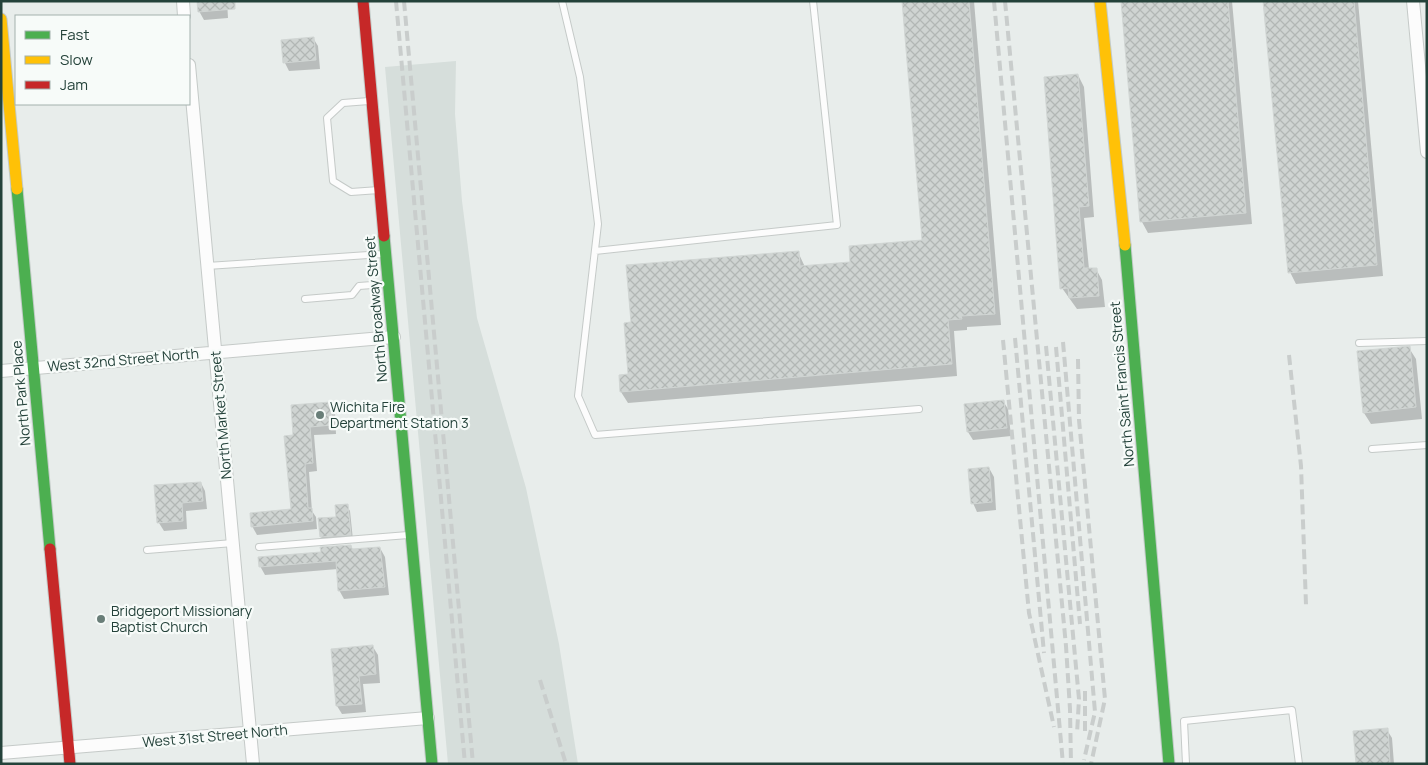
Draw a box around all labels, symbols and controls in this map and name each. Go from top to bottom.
legend [15,15,190,105]
text: Fast [60,24,89,45]
text: Slow [60,49,93,70]
text: Jam [60,74,88,95]
street label: North Broadway Street [360,235,391,383]
street label: North Saint Francis Street [1105,300,1138,468]
street label: North Park Place [6,340,35,446]
street label: West 32nd Street North [46,343,200,376]
street label: North Market Street [205,350,236,480]
place label: Wichita Fire Department Station 3 [330,397,469,432]
marker: Wichita Fire Department Station 3 [314,409,326,421]
place label: Bridgeport Missionary Baptist Church [111,601,253,636]
marker: Bridgeport Missionary Baptist Church [95,613,107,625]
street label: West 31st Street North [141,720,288,751]

